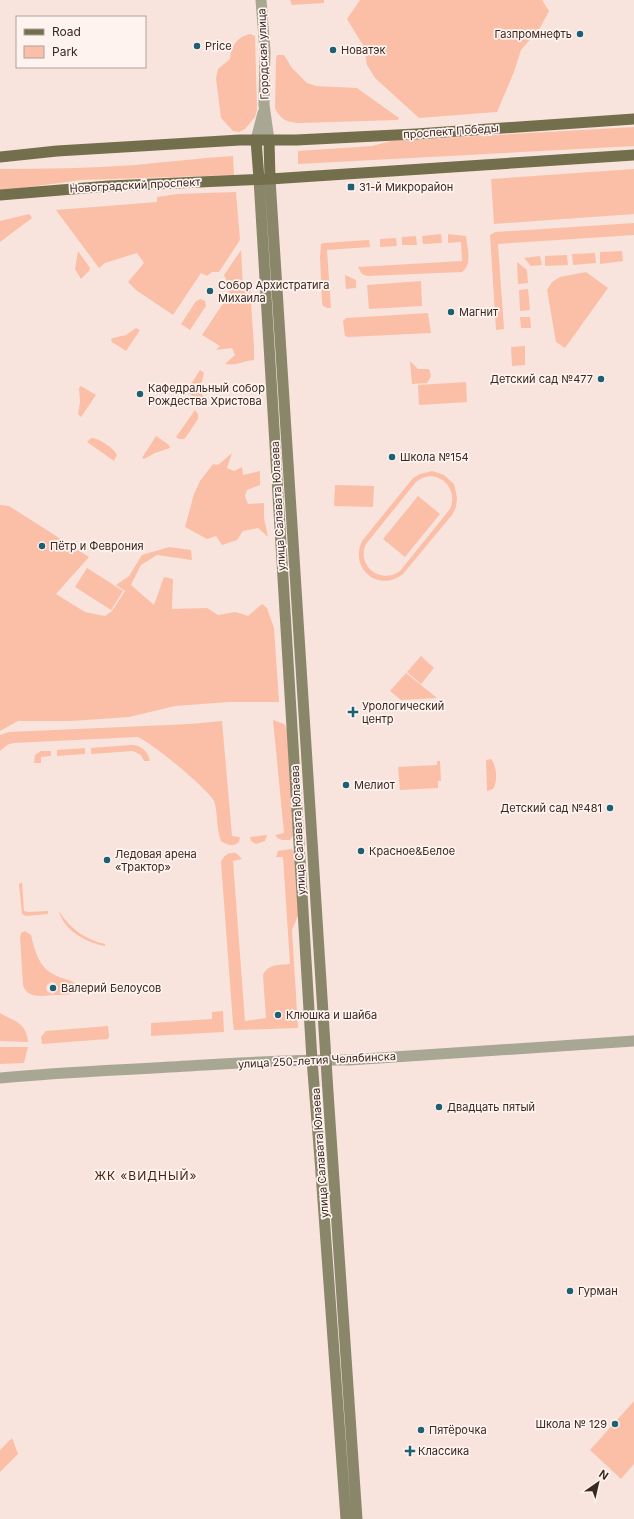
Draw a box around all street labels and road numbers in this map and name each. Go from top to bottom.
street label: Городская улица [254,8,272,100]
street label: проспект Победы [403,121,499,141]
street label: Новоградский проспект [69,175,202,195]
street label: улица Салавата Юлаева [268,441,288,571]
street label: улица Салавата Юлаева [288,765,308,895]
street label: улица 250-летия Челябинска [238,1049,396,1071]
street label: улица Салавата Юлаева [308,1088,332,1218]

